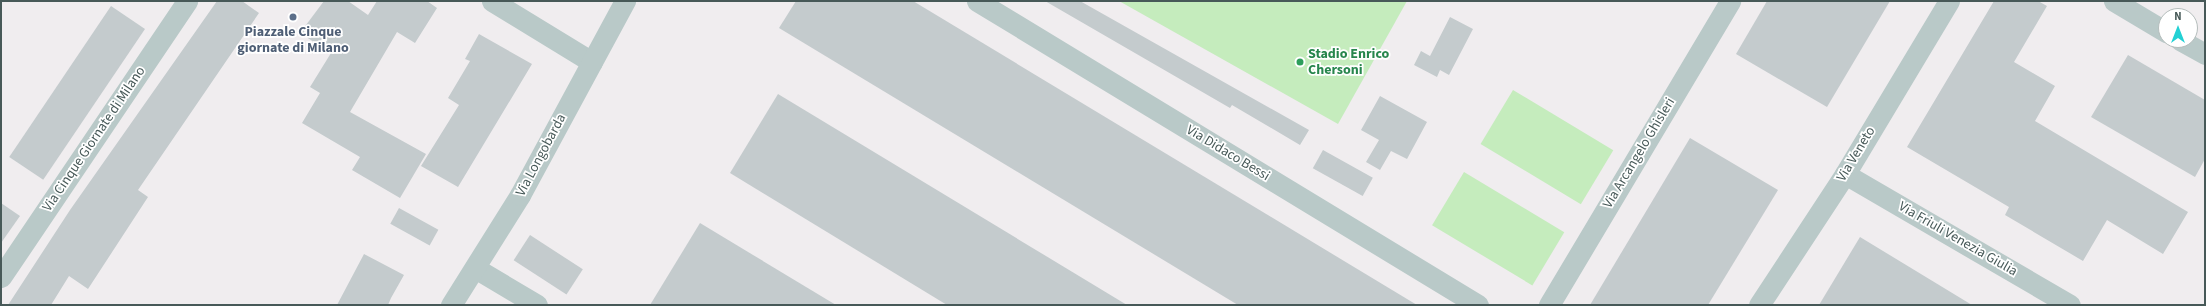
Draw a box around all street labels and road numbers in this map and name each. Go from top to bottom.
street label: Via Cinque Giornate di Milano [39,63,149,215]
street label: Via Arcangelo Ghisleri [1599,95,1679,211]
street label: Via Longobarda [512,111,570,199]
street label: Via Didaco Bessi [1183,122,1273,184]
street label: Via Veneto [1833,124,1879,184]
street label: Via Friuli Venezia Giulia [1896,198,2020,280]

